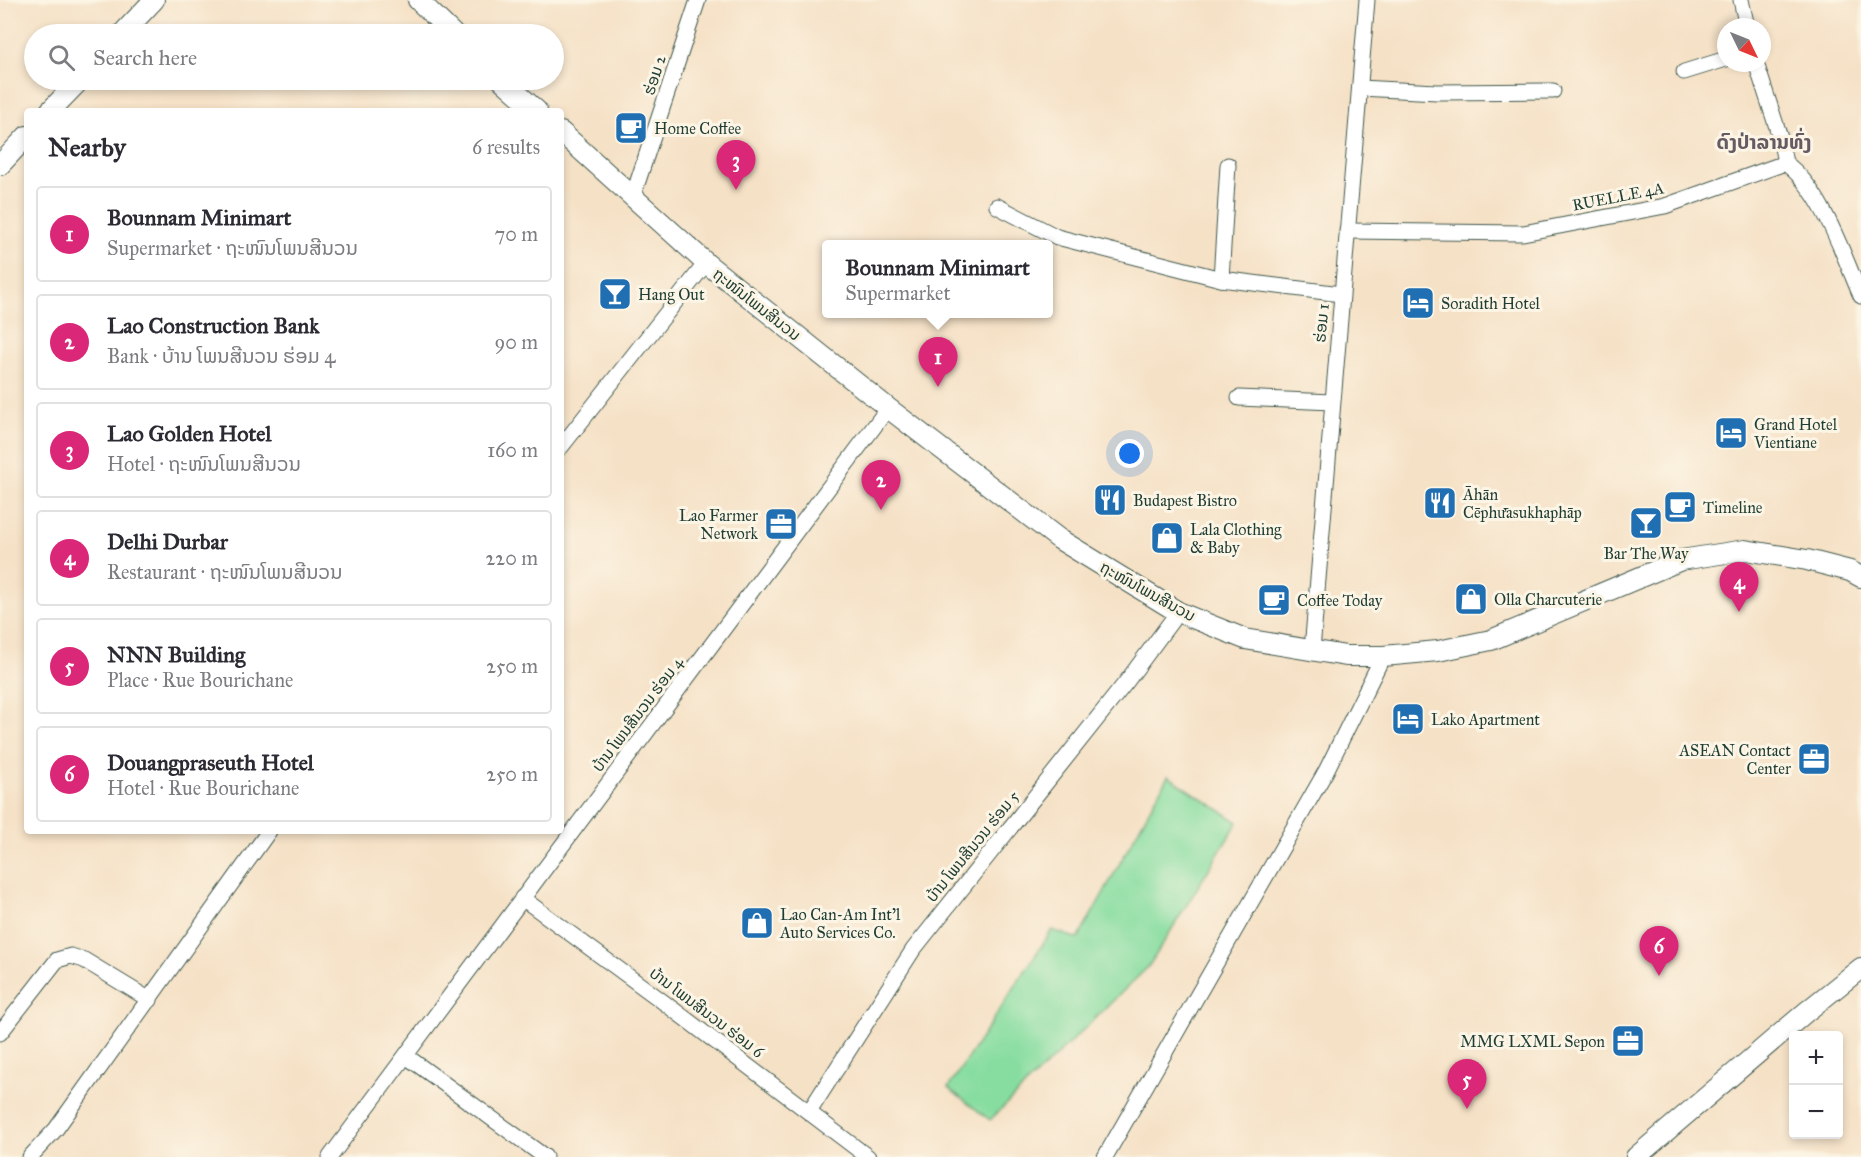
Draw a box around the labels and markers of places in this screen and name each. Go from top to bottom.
cafe icon: Home Coffee [613,110,649,146]
place label: Home Coffee [654,119,742,138]
pin: 3 [716,140,756,190]
bar icon: Hang Out [597,276,633,312]
place label: Hang Out [638,285,705,305]
hotel icon: Soradith Hotel [1400,285,1436,321]
place label: Soradith Hotel [1441,294,1541,313]
pin: 1 [918,338,958,387]
hotel icon: Grand Hotel Vientiane [1713,415,1749,451]
place label: Grand Hotel Vientiane [1753,415,1838,452]
pin: 2 [862,460,900,510]
restaurant icon: Budapest Bistro [1092,482,1128,518]
restaurant icon: Āhān Cēphư̄asukhaphāp [1422,485,1458,521]
place label: Āhān Cēphư̄asukhaphāp [1462,485,1582,522]
cafe icon: Timeline [1662,489,1698,525]
place label: Budapest Bistro [1133,491,1237,510]
place label: Timeline [1703,498,1763,517]
bar icon: Bar The Way [1628,505,1664,541]
place label: Lao Farmer Network [679,506,759,543]
office icon: Lao Farmer Network [763,506,799,542]
shop icon: Lala Clothing & Baby [1149,520,1185,556]
place label: Lala Clothing & Baby [1190,520,1282,557]
place label: Bar The Way [1603,544,1689,563]
pin: 4 [1720,562,1758,612]
shop icon: Olla Charcuterie [1453,581,1489,617]
cafe icon: Coffee Today [1256,582,1292,618]
place label: Olla Charcuterie [1494,590,1602,609]
place label: Coffee Today [1297,591,1383,610]
hotel icon: Lako Apartment [1390,701,1426,737]
place label: Lako Apartment [1431,710,1540,729]
place label: ASEAN Contact Center [1678,741,1791,778]
office icon: ASEAN Contact Center [1796,741,1832,777]
shop icon: Lao Can-Am Int'l Auto Services Co. [739,905,775,941]
place label: Lao Can-Am Int'l Auto Services Co. [779,905,901,942]
pin: 6 [1640,926,1678,976]
office icon: MMG LXML Sepon [1610,1023,1646,1059]
place label: MMG LXML Sepon [1460,1032,1605,1051]
pin: 5 [1448,1060,1486,1109]

